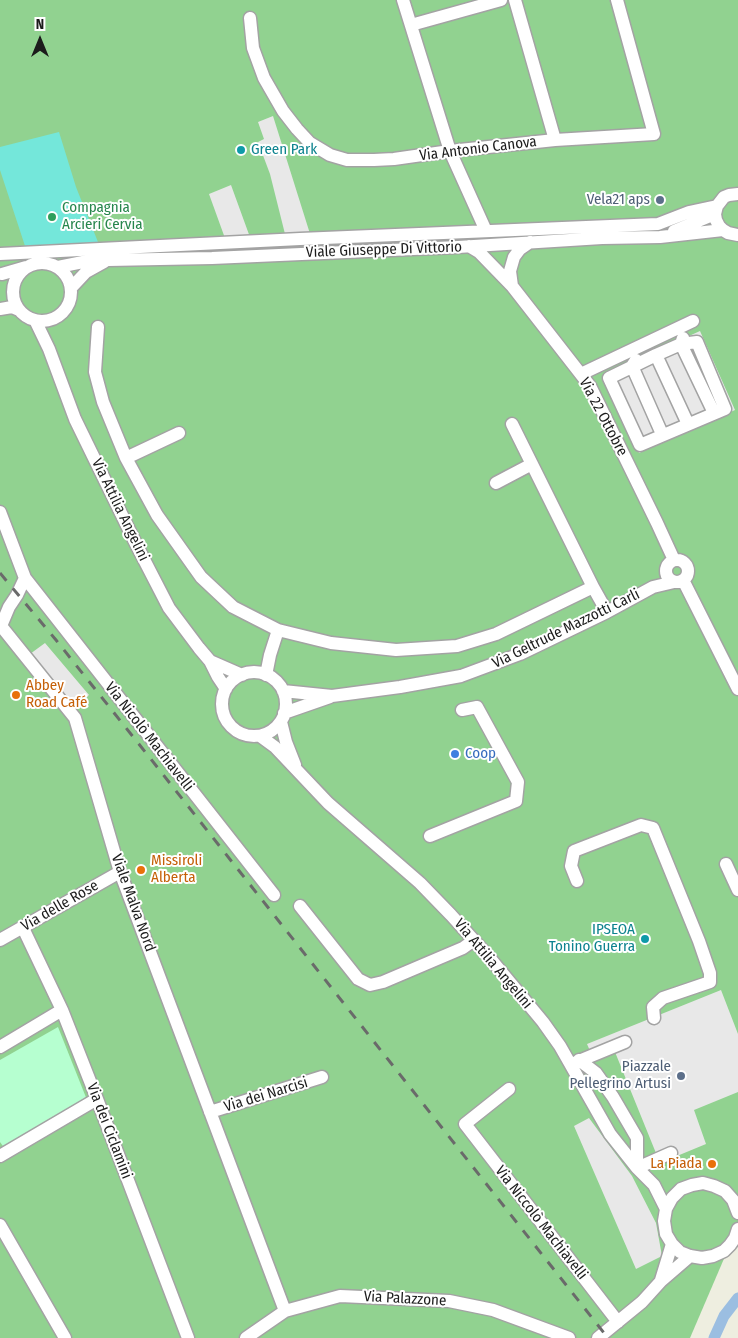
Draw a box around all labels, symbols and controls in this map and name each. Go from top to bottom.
north arrow [15,15,65,65]
text: N [36,16,44,33]
street label: Via Antonio Canova [418,133,538,165]
place label: Green Park [251,141,317,159]
marker: Green Park [235,144,247,156]
place label: Vela21 aps [587,191,650,209]
marker: Vela21 aps [654,194,666,206]
place label: Compagnia Arcieri Cervia [62,199,143,234]
marker: Compagnia Arcieri Cervia [46,211,58,223]
street label: Viale Giuseppe Di Vittorio [306,238,462,262]
street label: Via 22 Ottobre [575,375,631,459]
street label: Via Attilia Angelini [87,456,153,564]
street label: Via Geltrude Mazzotti Carli [489,585,643,673]
place label: Abbey Road Café [26,677,87,712]
street label: Via Nicolò Machiavelli [101,679,197,795]
marker: Abbey Road Café [10,689,22,701]
place label: Coop [465,745,496,763]
marker: Coop [449,748,461,760]
street label: Viale Malva Nord [107,852,159,954]
place label: Missiroli Alberta [151,852,202,887]
marker: Missiroli Alberta [135,864,147,876]
street label: Via delle Rose [18,877,102,935]
street label: Via Attilia Angelini [450,915,536,1013]
place label: IPSEOA Tonino Guerra [549,921,635,956]
marker: IPSEOA Tonino Guerra [639,933,651,945]
place label: Piazzale Pellegrino Artusi [569,1058,671,1093]
marker: Piazzale Pellegrino Artusi [675,1070,687,1082]
street label: Via dei Narcisi [222,1074,310,1116]
street label: Via dei Ciclamini [82,1081,136,1181]
place label: La Piada [650,1155,702,1173]
marker: La Piada [706,1158,718,1170]
street label: Via Niccolò Machiavelli [491,1162,591,1284]
street label: Via Palazzone [363,1288,447,1310]

